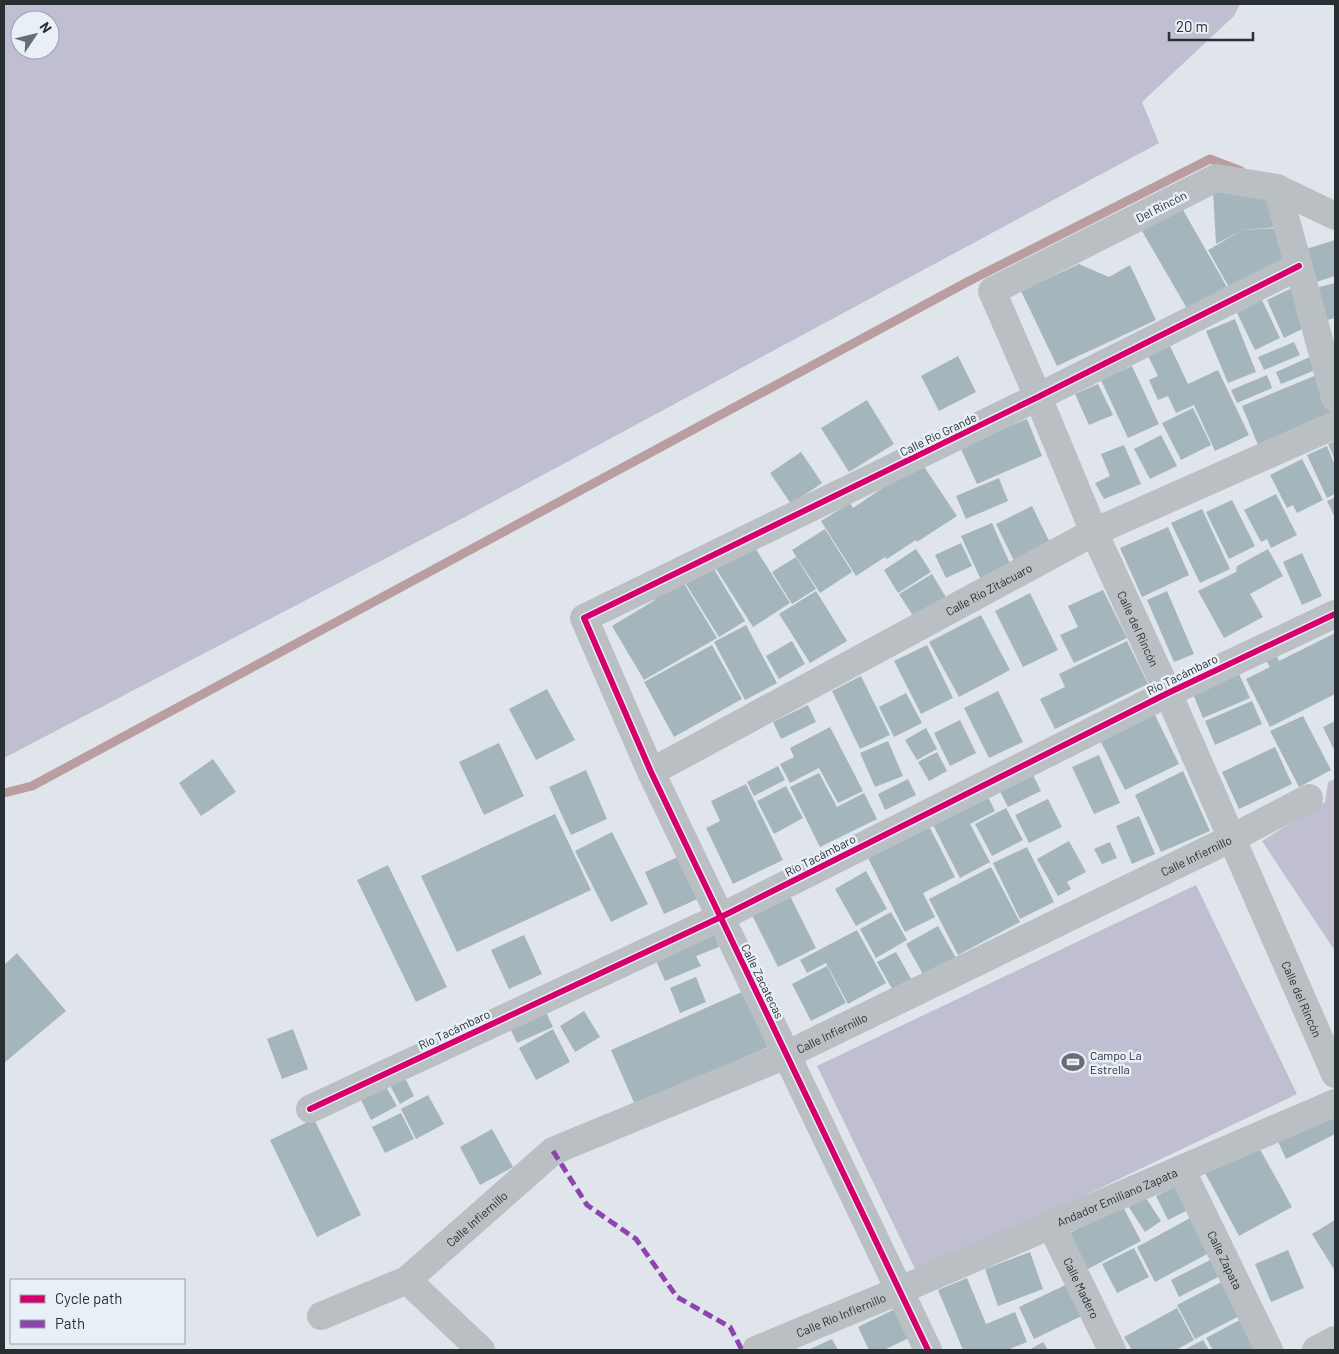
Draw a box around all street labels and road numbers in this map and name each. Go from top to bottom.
street label: Del Rincón [1133,187,1189,225]
street label: Calle Río Grande [897,409,979,459]
street label: Calle Río Zitácuaro [943,560,1034,618]
street label: Calle del Rincón [1115,588,1162,669]
street label: Río Tacámbaro [1144,651,1220,697]
street label: Río Tacámbaro [782,831,858,879]
street label: Calle Infiernillo [1158,832,1234,879]
street label: Calle Zacatecas [739,941,787,1021]
street label: Calle del Rincón [1279,959,1325,1039]
street label: Río Tacámbaro [416,1006,492,1052]
street label: Calle Infiernillo [794,1010,869,1056]
street label: Andador Emiliano Zapata [1054,1165,1179,1229]
street label: Calle Infiernillo [443,1188,510,1249]
street label: Calle Zapata [1205,1228,1245,1292]
street label: Calle Madero [1061,1255,1103,1321]
street label: Calle Río Infiernillo [794,1290,888,1340]

